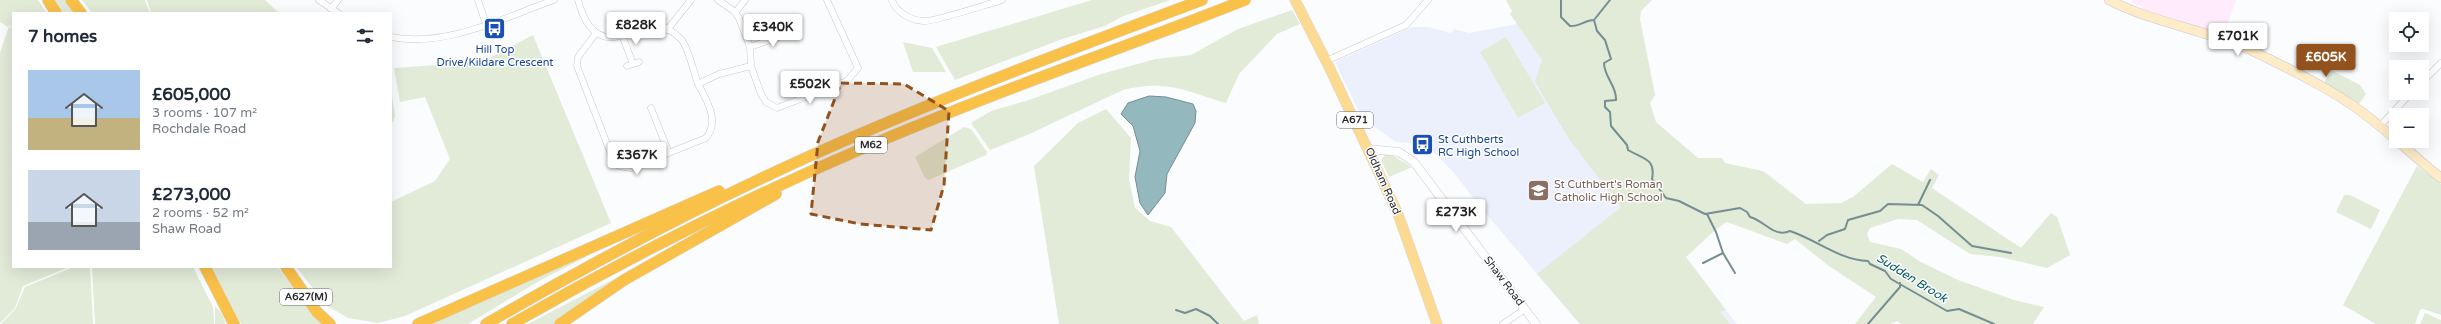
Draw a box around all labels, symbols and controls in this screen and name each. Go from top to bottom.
pin: £828K [608,12,664,46]
map controls [2389,12,2429,148]
button: locate [2389,12,2429,52]
pin: £340K [745,14,801,48]
bus stop icon: Hill Top Drive/Kildare Crescent [482,16,508,42]
text: £828K [615,17,657,33]
text: £340K [752,19,794,35]
pin: £701K [2210,23,2266,57]
icon: filters [354,25,376,47]
text: 7 homes [28,26,97,47]
text: £701K [2217,28,2259,44]
place label: Hill Top Drive/Kildare Crescent [436,43,554,69]
pin: £605K [2298,44,2354,78]
text: £605K [2305,49,2347,65]
button: + [2389,60,2429,100]
pin: £502K [782,71,838,105]
text: £502K [789,76,831,92]
text: £605,000 [152,84,231,105]
icon: home [60,86,108,134]
text: 3 rooms · 107 m² [152,105,257,121]
button: − [2389,108,2429,148]
road number: A671 [1337,112,1373,128]
text: Rochdale Road [152,121,246,137]
bus stop icon: St Cuthberts RC High School [1410,132,1436,158]
place label: St Cuthberts RC High School [1438,133,1519,159]
road number: M62 [855,137,887,153]
pin: £367K [609,142,665,176]
street label: Oldham Road [1362,145,1404,217]
text: £367K [616,147,658,163]
school or university icon: St Cuthbert's Roman Catholic High School [1525,177,1551,203]
place label: St Cuthbert's Roman Catholic High School [1554,178,1662,204]
text: £273,000 [152,184,231,205]
icon: home [60,186,108,234]
pin: £273K [1428,199,1484,233]
text: £273K [1435,204,1477,220]
text: 2 rooms · 52 m² [152,205,249,221]
text: Shaw Road [152,221,221,237]
water label: Sudden Brook [1874,251,1951,306]
street label: Shaw Road [1481,254,1527,308]
road number: A627(M) [280,289,332,305]

